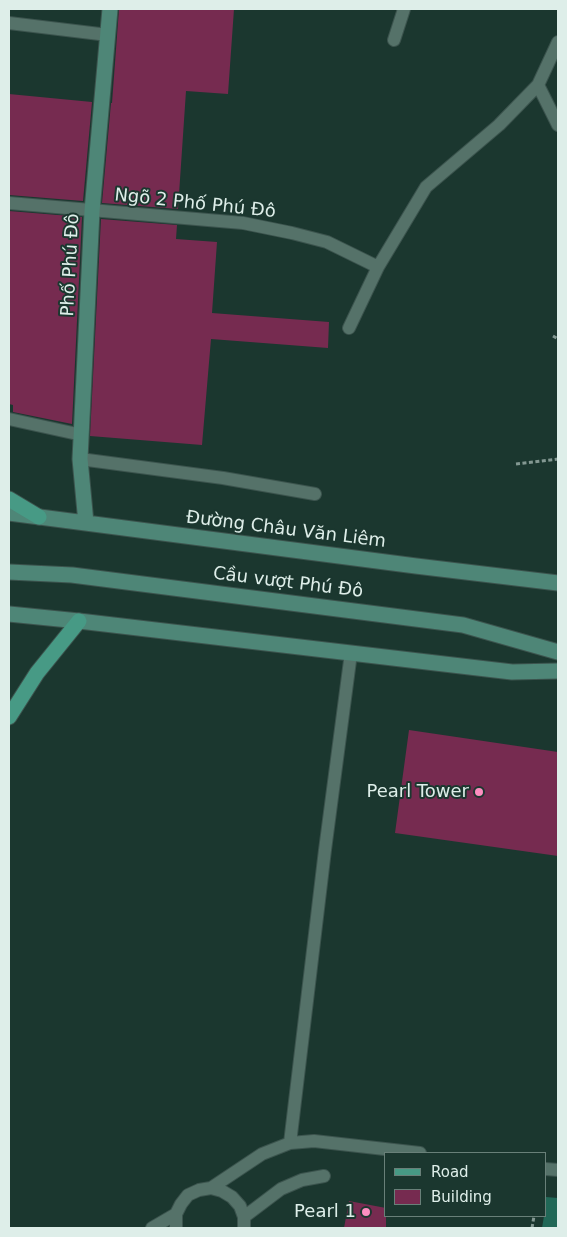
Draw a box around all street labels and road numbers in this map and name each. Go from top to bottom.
street label: Ngõ 2 Phố Phú Đô [113,185,277,223]
street label: Phố Phú Đô [58,213,84,317]
street label: Đường Châu Văn Liêm [185,507,387,553]
street label: Cầu vượt Phú Đô [212,563,364,603]

